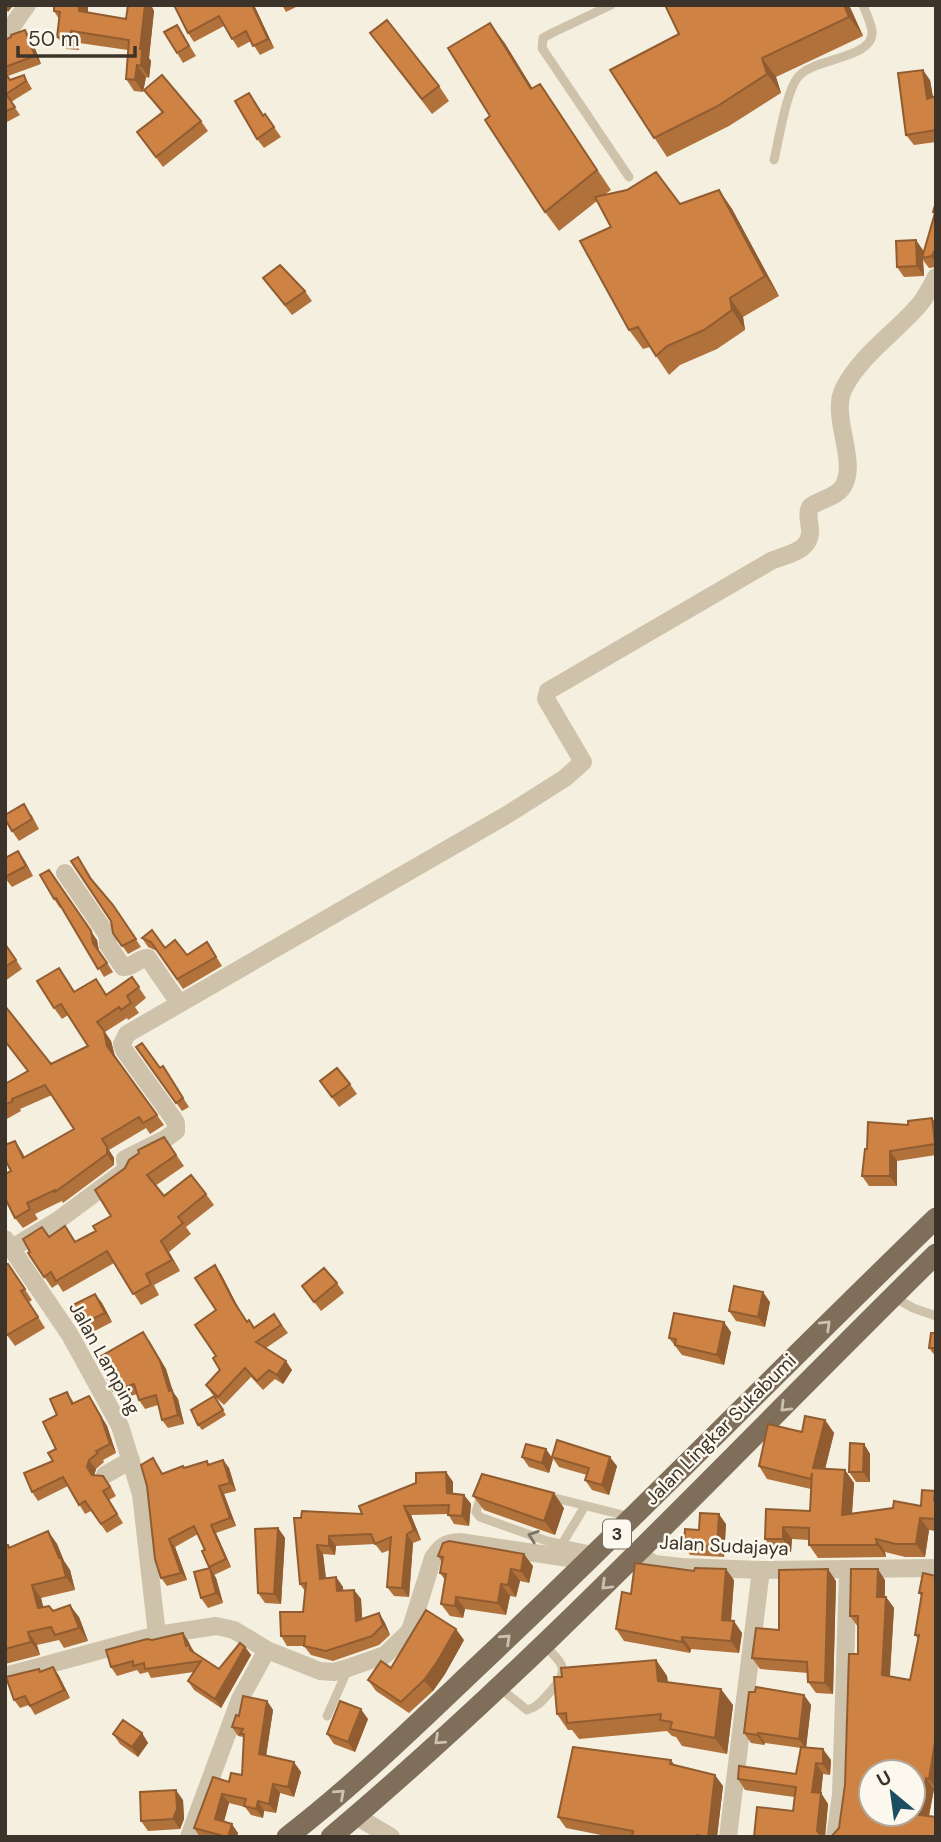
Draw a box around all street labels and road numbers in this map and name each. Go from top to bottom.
street label: Jalan Lamping [63,1297,146,1420]
street label: Jalan Lingkar Sukabumi [639,1348,801,1510]
road number: 3 [603,1520,631,1548]
street label: Jalan Sudajaya [659,1530,789,1561]

